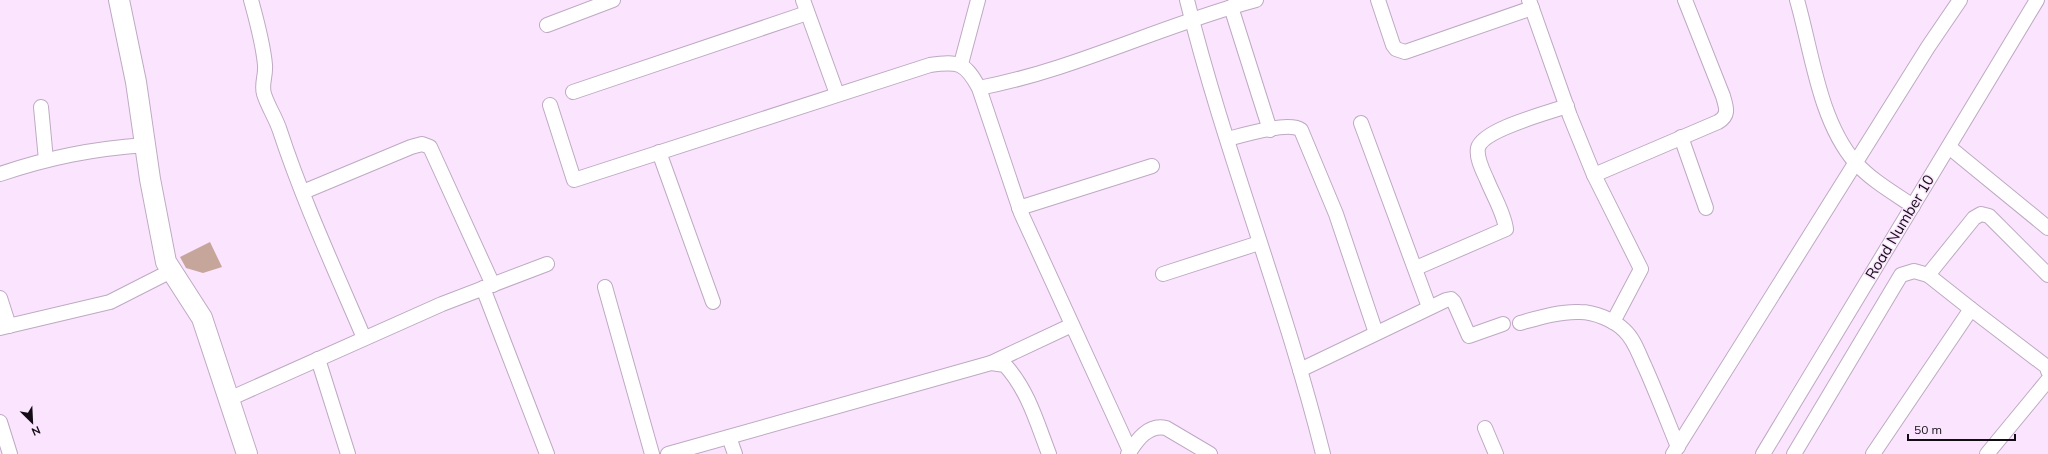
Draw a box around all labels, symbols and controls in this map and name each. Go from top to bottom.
street label: Road Number 10 [1861,171,1938,282]
north arrow [12,402,52,442]
scale bar [1908,416,2015,442]
text: 50 m [1914,422,1942,437]
text: N [29,423,43,439]

